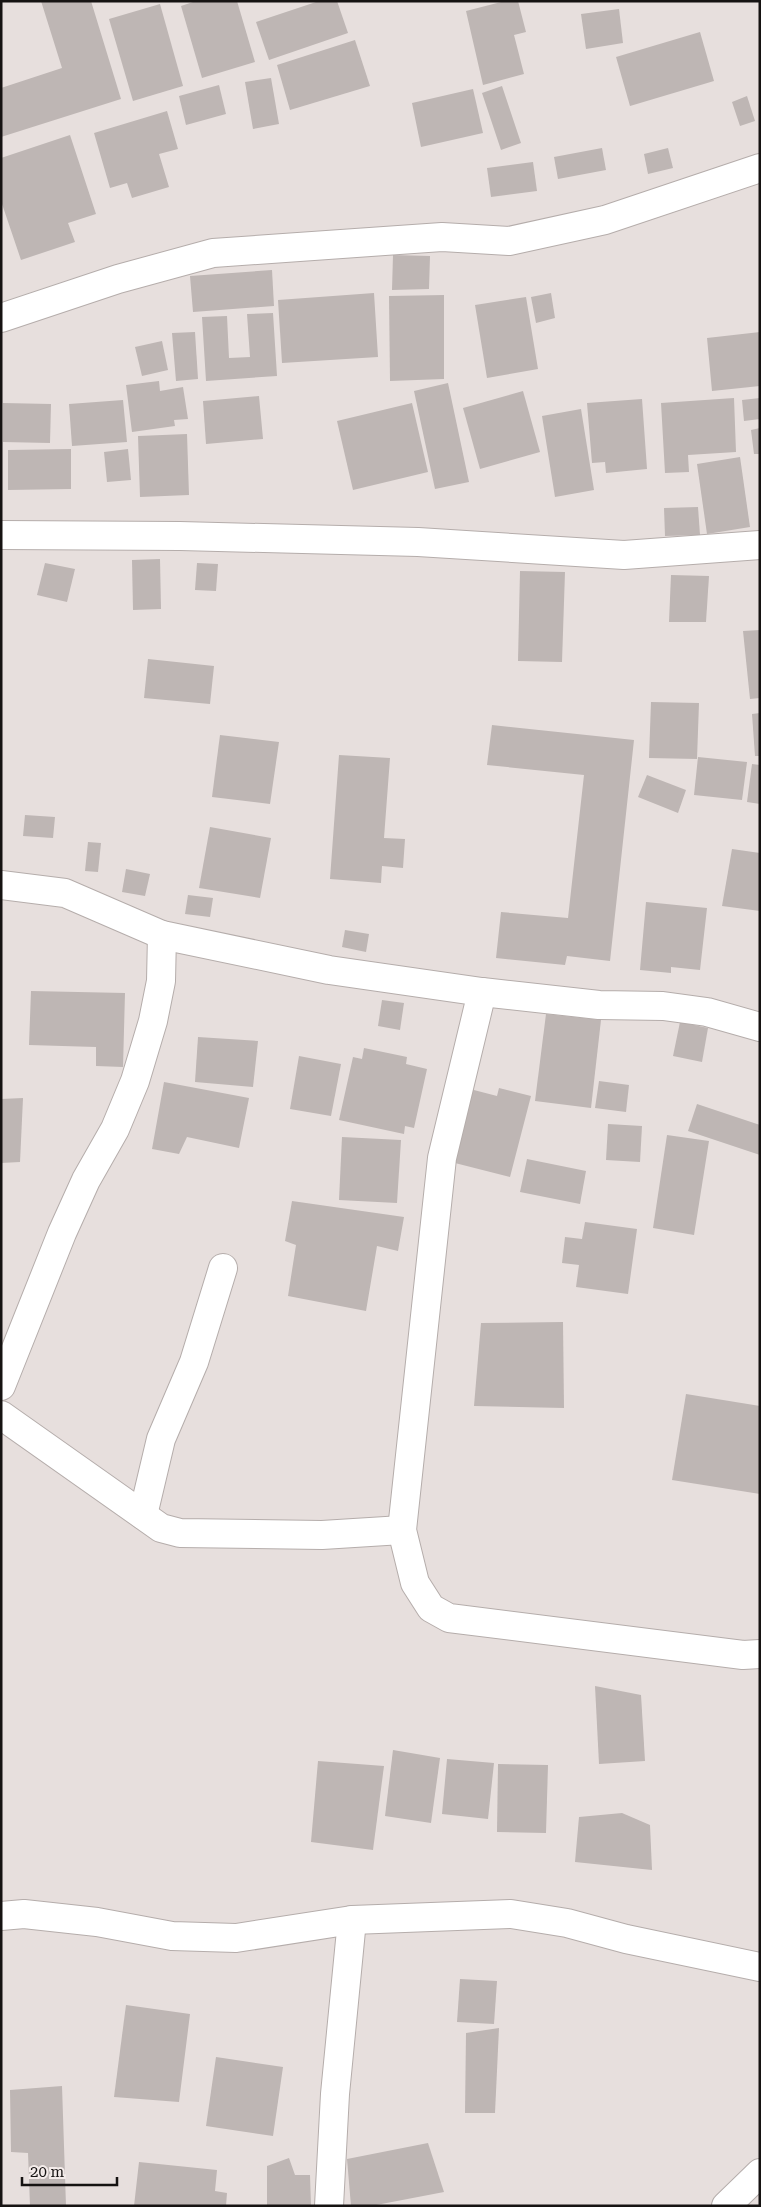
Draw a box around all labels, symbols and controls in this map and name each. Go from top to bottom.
scale bar [22,2154,118,2186]
text: 20 m [30,2163,65,2181]

